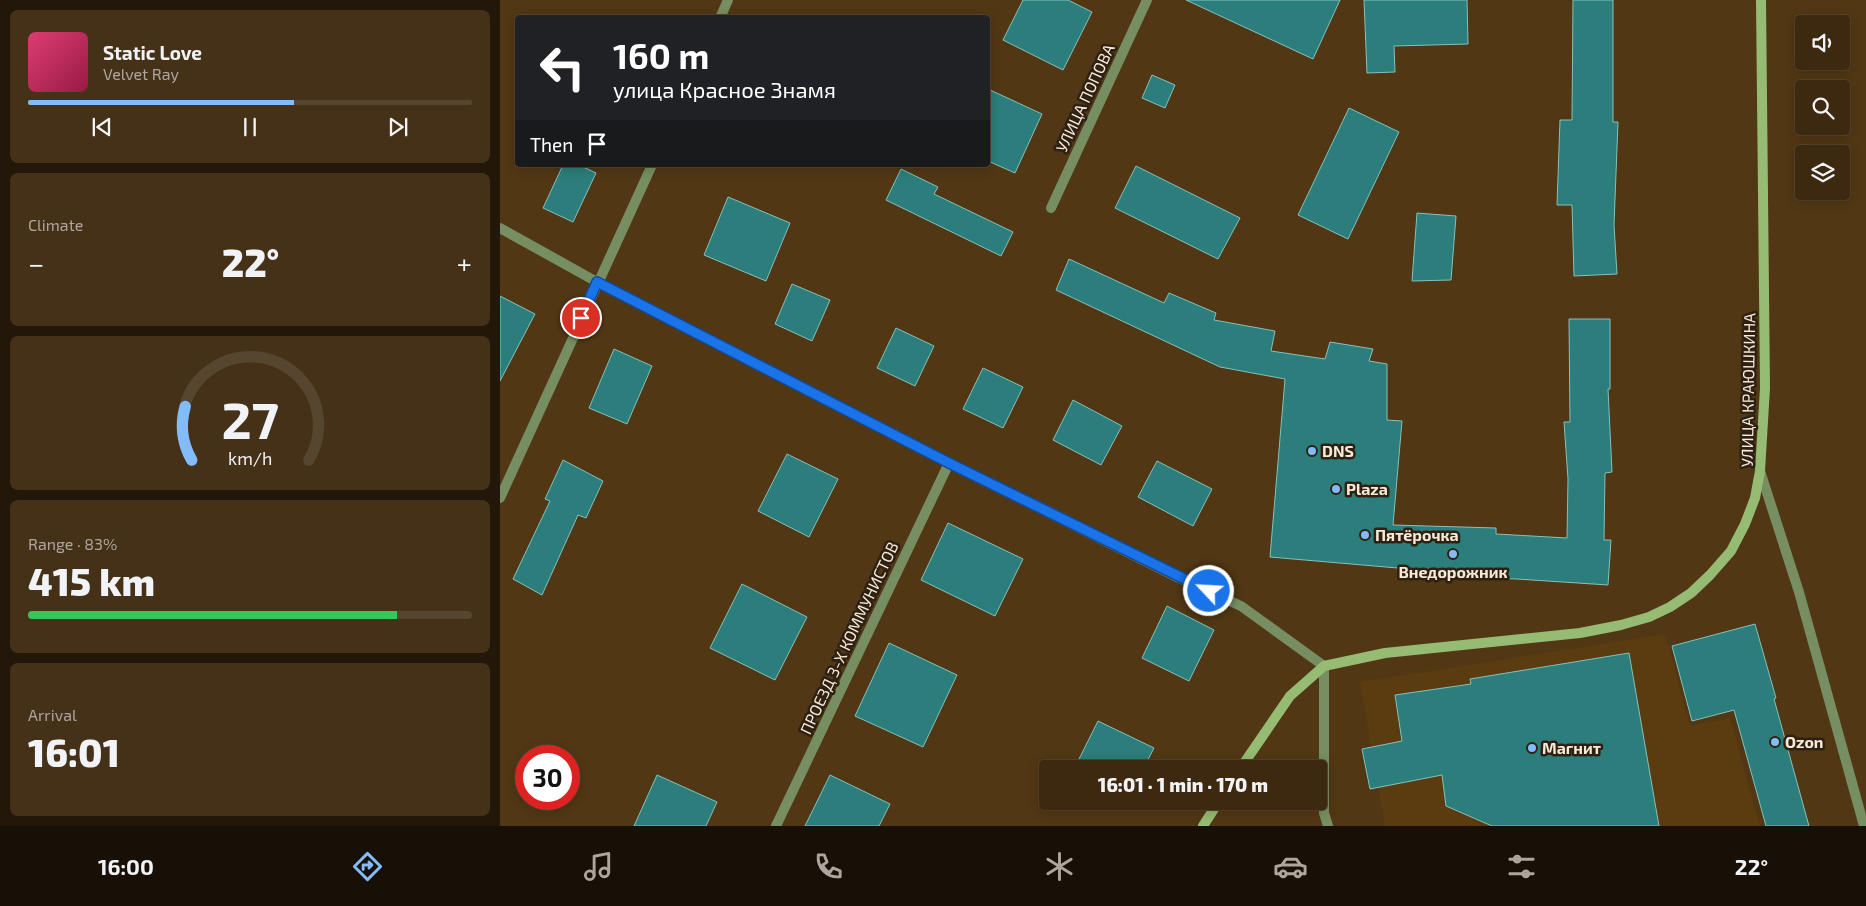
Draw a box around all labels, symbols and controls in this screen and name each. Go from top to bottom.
map controls [1795,15,1850,200]
button: sound [1795,15,1850,70]
text: 160 m [613,34,709,76]
icon: left [530,35,595,100]
text: Static Love [103,41,202,64]
street label: УЛИЦА ПОПОВА [1051,41,1118,155]
text: Velvet Ray [103,64,179,83]
text: улица Красное Знамя [613,76,836,102]
button: search [1795,80,1850,135]
icon: previous [88,113,116,141]
icon: pause [236,113,264,141]
icon: next [384,113,412,141]
icon: arrive [583,130,611,158]
text: Then [530,133,573,156]
button: layers [1795,145,1850,200]
text: Climate [28,215,83,234]
text: 22° [222,239,279,285]
text: − [28,246,44,280]
text: + [457,246,472,280]
pin [560,297,602,339]
icon: arrive [567,304,595,332]
street label: УЛИЦА КРАЮШКИНА [1737,313,1758,467]
text: 27 [221,387,279,449]
place label: DNS [1322,441,1354,460]
marker: DNS [1306,445,1318,457]
text: km/h [228,447,272,469]
place label: Plaza [1346,479,1388,498]
marker: Plaza [1330,483,1342,495]
place label: Пятёрочка [1375,525,1459,544]
marker: Пятёрочка [1359,529,1371,541]
text: Range · 83% [28,534,117,553]
street label: ПРОЕЗД 3-Х КОММУНИСТОВ [796,539,902,737]
marker: Внедорожник [1447,548,1459,560]
text: 415 km [28,558,155,604]
place label: Внедорожник [1398,562,1508,581]
position arrow [1182,564,1234,616]
text: Arrival [28,705,77,724]
text: 16:01 [28,729,120,775]
place label: Ozon [1785,732,1823,751]
marker: Ozon [1769,736,1781,748]
place label: Магнит [1542,738,1601,757]
marker: Магнит [1526,742,1538,754]
speed limit sign: 30 [515,745,580,810]
text: 16:01 · 1 min · 170 m [1098,773,1268,796]
icon: directions [350,849,385,884]
icon: music [581,849,616,884]
icon: phone [811,849,846,884]
icon: climate [1042,849,1077,884]
icon: car [1273,849,1308,884]
icon: filters [1504,849,1539,884]
text: 16:00 [98,853,154,879]
text: 22° [1735,853,1768,879]

